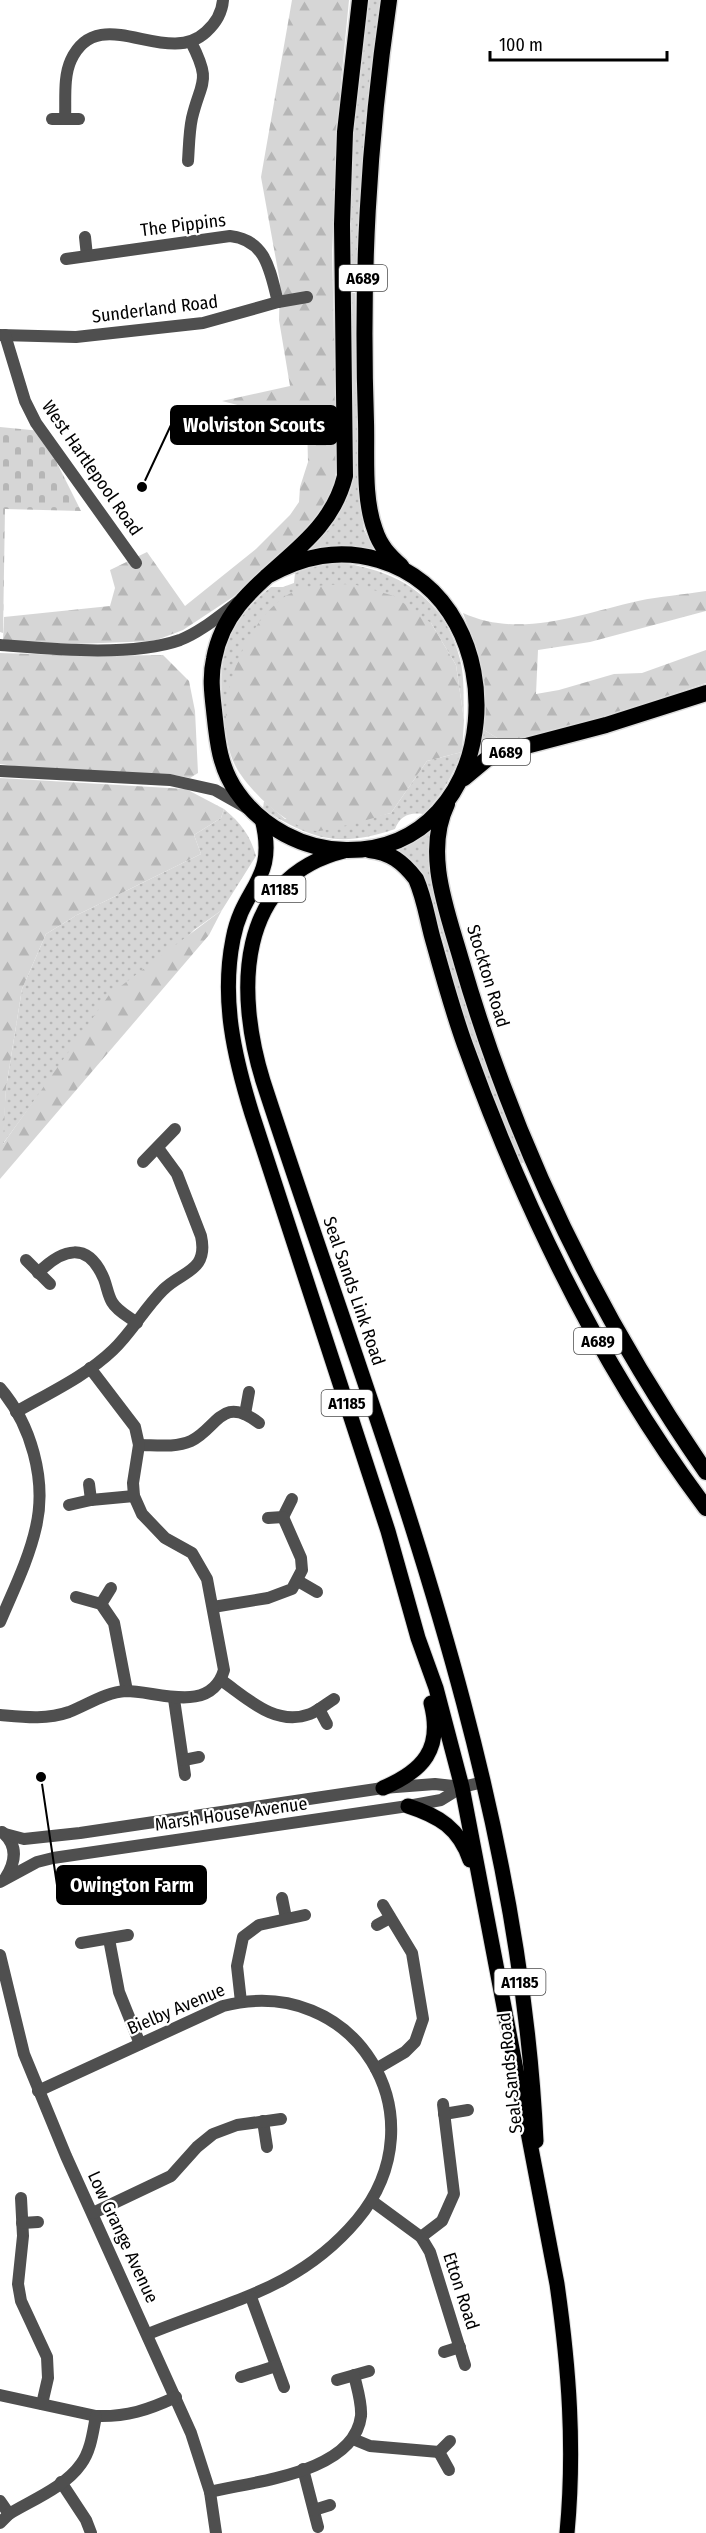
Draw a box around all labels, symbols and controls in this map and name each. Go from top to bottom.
scale bar [490,24,667,62]
text: 100 m [499,34,543,56]
street label: The Pippins [139,209,227,241]
road number: A689 [339,265,387,291]
street label: Sunderland Road [91,290,219,328]
street label: West Hartlepool Road [37,396,147,540]
callout: Wolviston Scouts [171,406,337,444]
text: Wolviston Scouts [183,413,325,437]
road number: A689 [482,739,530,765]
road number: A1185 [254,876,306,902]
street label: Stockton Road [462,922,514,1030]
street label: Seal Sands Link Road [318,1214,390,1368]
road number: A689 [574,1328,622,1354]
road number: A1185 [322,1390,372,1416]
street label: Marsh House Avenue [153,1792,309,1836]
callout: Owington Farm [57,1866,206,1904]
text: Owington Farm [70,1873,194,1897]
road number: A1185 [494,1969,546,1995]
street label: Bielby Avenue [124,1979,228,2039]
street label: Seal Sands Road [493,2011,527,2135]
street label: Low Grange Avenue [83,2168,163,2306]
street label: Etton Road [438,2249,484,2333]

